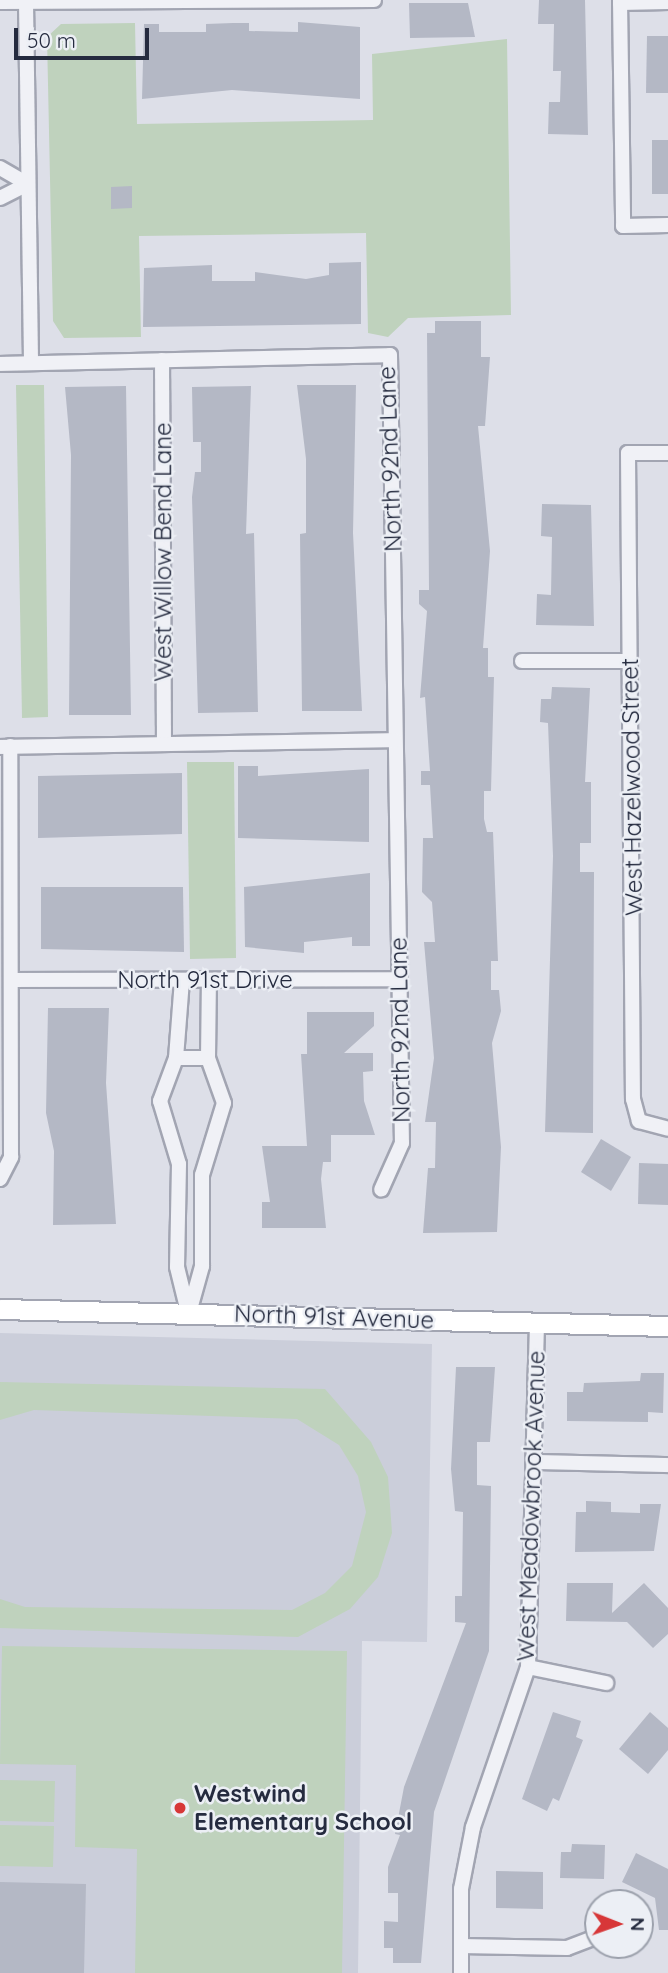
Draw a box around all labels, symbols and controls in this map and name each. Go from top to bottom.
scale bar [18,14,152,58]
text: 50 m [27,27,76,53]
street label: North 92nd Lane [372,366,408,552]
street label: West Willow Bend Lane [149,422,177,682]
street label: West Hazelwood Street [615,658,649,916]
street label: North 92nd Lane [384,937,416,1123]
street label: North 91st Drive [117,966,293,994]
street label: North 91st Avenue [234,1299,434,1335]
street label: West Meadowbrook Avenue [511,1350,551,1662]
place label: Westwind Elementary School [194,1780,412,1836]
marker: Westwind Elementary School [172,1800,188,1816]
north arrow [584,1889,654,1959]
text: N [626,1917,650,1932]

